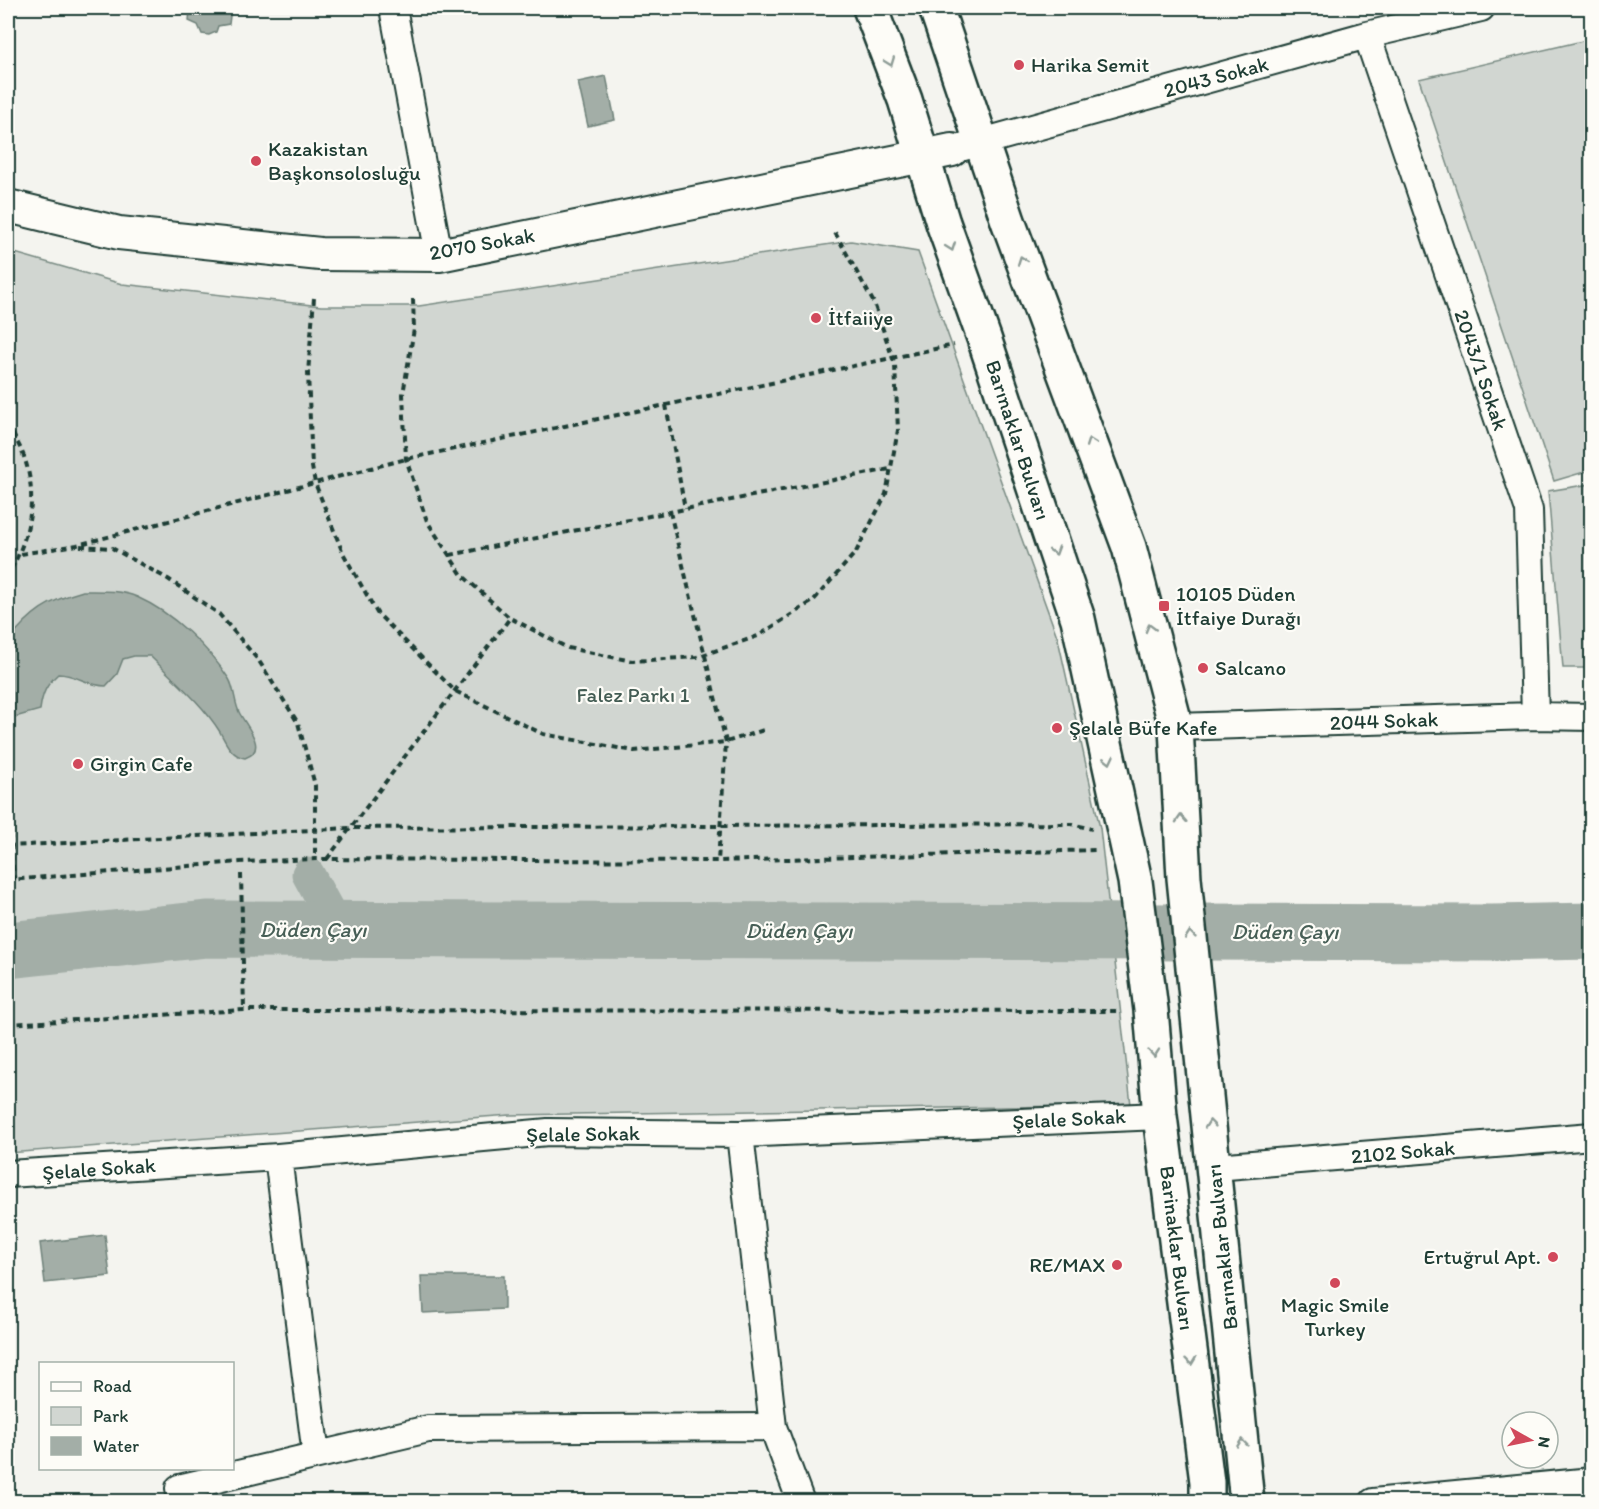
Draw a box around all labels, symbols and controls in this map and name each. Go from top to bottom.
street label: 2043 Sokak [1161,50,1271,102]
place label: Harika Semit [1031,52,1149,77]
one-way arrow [883,56,896,67]
marker: Harika Semit [1012,58,1026,72]
place label: Kazakistan Başkonsolosluğu [268,136,421,185]
marker: Kazakistan Başkonsolosluğu [249,154,263,168]
street label: 2070 Sokak [427,222,537,265]
one-way arrow [944,241,957,252]
one-way arrow [1017,255,1030,265]
place label: İtfaiiye [828,305,893,330]
street label: 2043/1 Sokak [1449,306,1514,434]
marker: İtfaiiye [809,311,823,325]
street label: Barınaklar Bulvarı [981,357,1056,523]
one-way arrow [1085,437,1098,448]
one-way arrow [1048,545,1061,556]
place label: 10105 Düden İtfaiye Durağı [1176,581,1301,630]
marker: 10105 Düden İtfaiye Durağı [1157,599,1171,613]
one-way arrow [1145,623,1158,633]
place label: Salcano [1215,655,1286,680]
marker: Salcano [1196,661,1210,675]
park label: Falez Parkı 1 [576,682,690,707]
street label: 2044 Sokak [1329,706,1439,735]
place label: Şelale Büfe Kafe [1069,715,1217,740]
marker: Şelale Büfe Kafe [1050,721,1064,735]
place label: Girgin Cafe [90,751,193,776]
one-way arrow [1102,755,1115,765]
marker: Girgin Cafe [71,757,85,771]
one-way arrow [1174,815,1187,824]
water label: Düden Çayı [260,916,368,943]
water label: Düden Çayı [746,917,854,944]
water label: Düden Çayı [1232,918,1340,945]
one-way arrow [1184,931,1197,940]
one-way arrow [1147,1048,1160,1057]
street label: Şelale Sokak [1012,1103,1126,1134]
one-way arrow [1204,1119,1217,1128]
street label: Şelale Sokak [526,1120,640,1147]
street label: 2102 Sokak [1350,1134,1456,1168]
street label: Şelale Sokak [41,1152,157,1185]
street label: Barınaklar Bulvarı [1200,1163,1243,1331]
street label: Barinaklar Bulvarı [1155,1164,1200,1332]
place label: Ertuğrul Apt. [1424,1244,1541,1269]
marker: Ertuğrul Apt. [1546,1250,1560,1264]
place label: RE/MAX [1029,1252,1105,1277]
marker: RE/MAX [1110,1258,1124,1272]
marker: Magic Smile Turkey [1328,1276,1342,1290]
place label: Magic Smile Turkey [1281,1292,1389,1341]
one-way arrow [1185,1356,1197,1366]
legend [39,1362,234,1470]
text: Road [93,1375,132,1397]
text: Park [93,1405,128,1427]
north arrow [1500,1410,1560,1470]
text: Water [93,1435,139,1457]
text: N [1534,1435,1555,1449]
one-way arrow [1236,1439,1249,1448]

